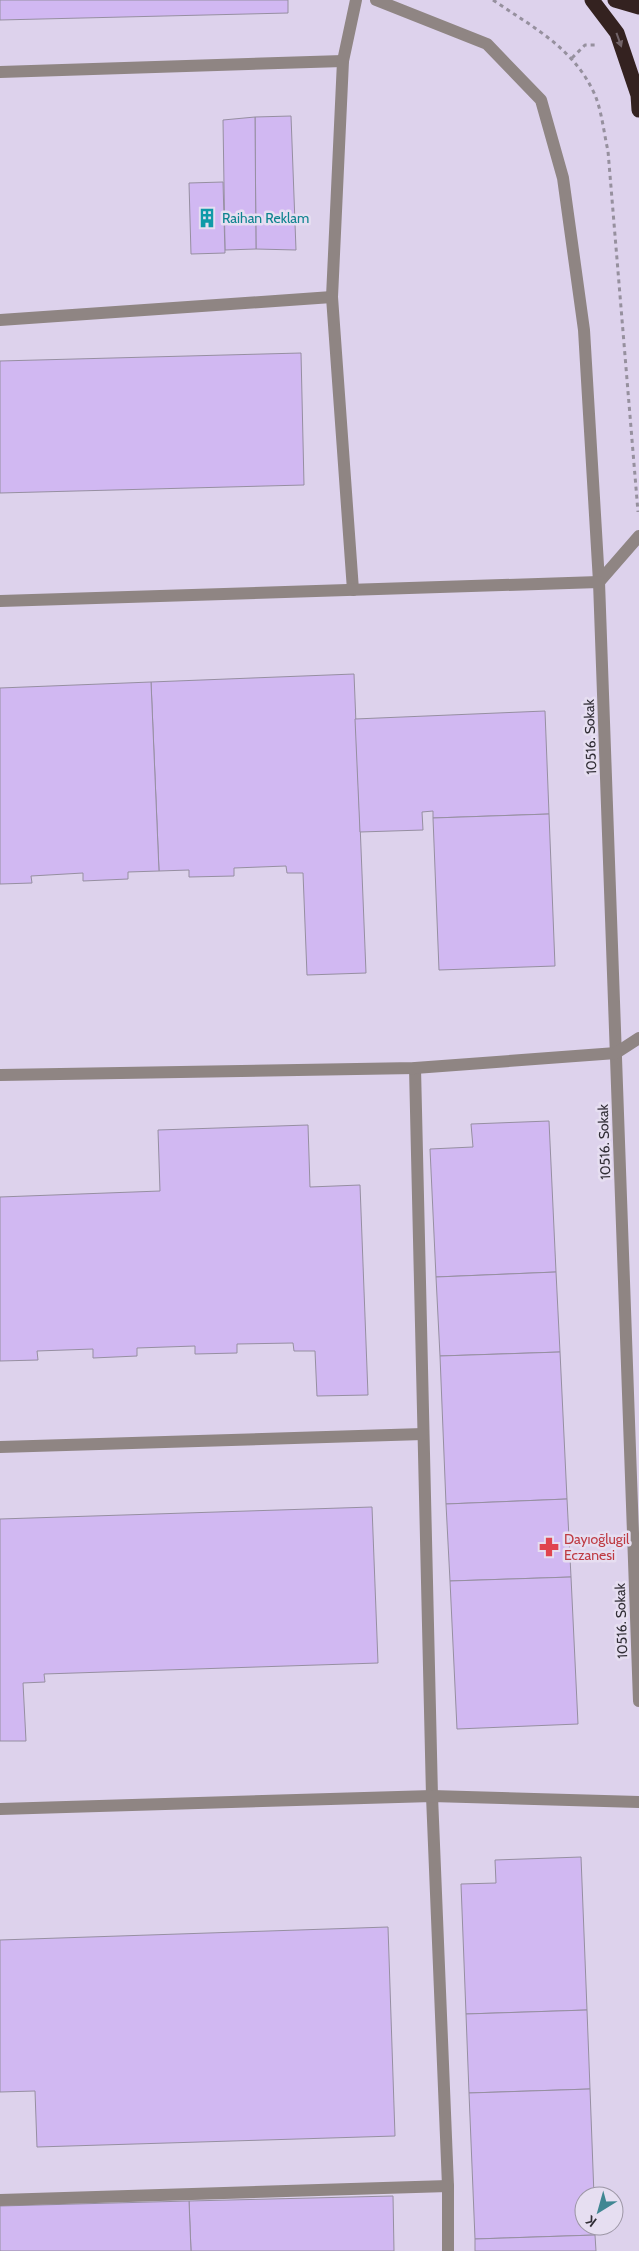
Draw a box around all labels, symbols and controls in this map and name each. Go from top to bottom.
one-way arrow [615,33,623,48]
building icon: Raihan Reklam [196,207,218,229]
place label: Raihan Reklam [222,209,309,227]
street label: 10516. Sokak [580,698,600,775]
street label: 10516. Sokak [594,1103,614,1180]
place label: Dayıoğlugil Eczanesi [564,1530,630,1564]
pharmacy icon: Dayıoğlugil Eczanesi [538,1536,560,1558]
street label: 10516. Sokak [611,1582,631,1659]
north arrow [574,2186,624,2236]
text: K [582,2211,600,2231]

